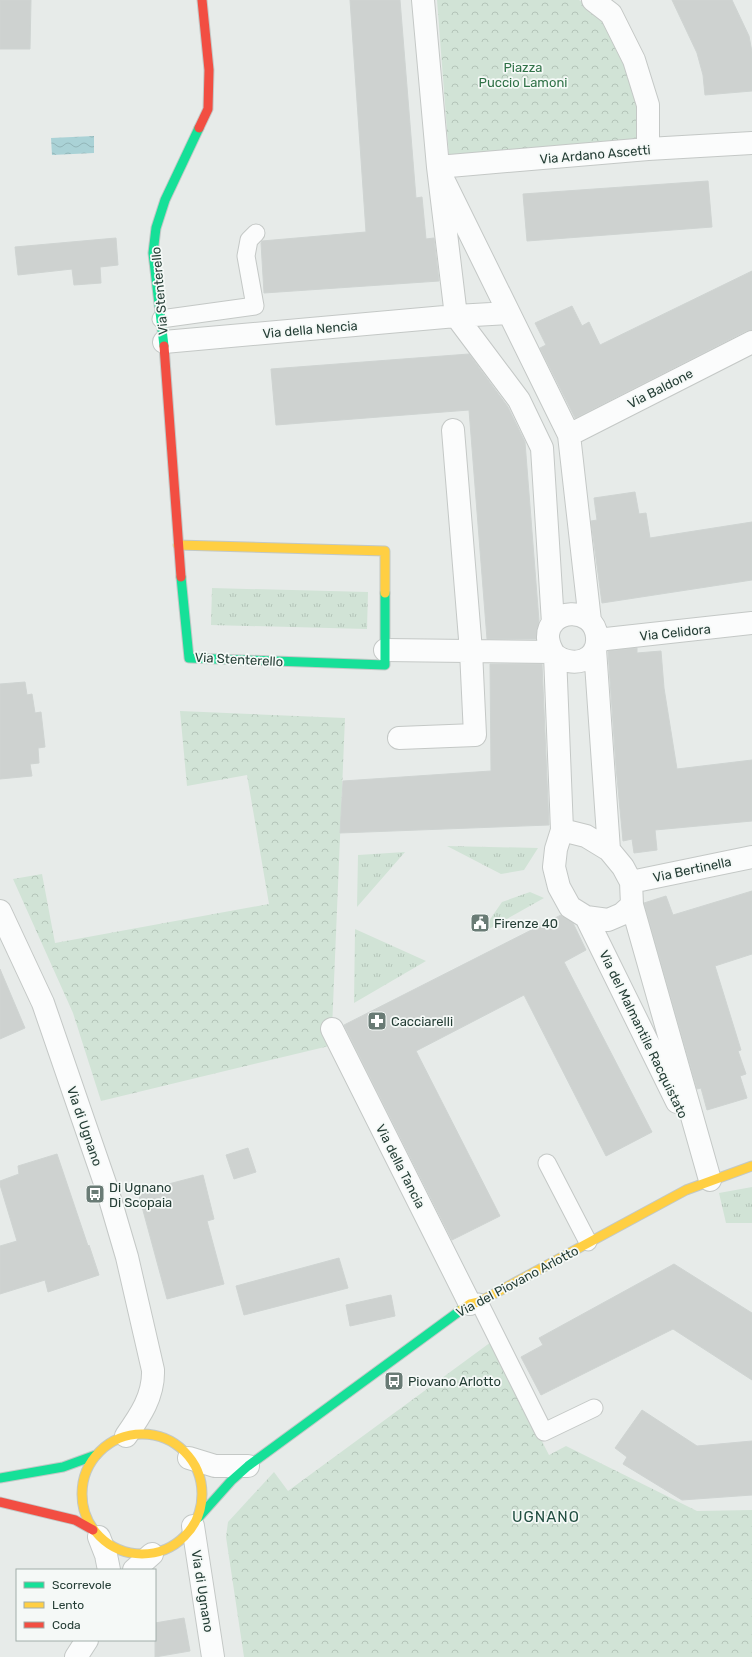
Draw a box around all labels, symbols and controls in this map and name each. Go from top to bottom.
park label: Piazza Puccio Lamoni [479,60,567,90]
street label: Via Ardano Ascetti [539,142,651,167]
street label: Via Stenterello [148,246,171,336]
street label: Via della Nencia [262,318,358,341]
street label: Via Baldone [625,366,695,411]
street label: Via Celidora [639,621,711,644]
street label: Via Stenterello [194,650,284,669]
street label: Via Bertinella [652,854,733,885]
public building icon: Firenze 40 [469,912,491,934]
place label: Firenze 40 [494,916,558,931]
street label: Via del Malmantile Racquistato [596,948,691,1121]
pharmacy icon: Cacciarelli [366,1010,388,1032]
place label: Cacciarelli [391,1014,453,1029]
street label: Via di Ugnano [63,1084,105,1168]
street label: Via della Tancia [373,1122,428,1211]
place label: Di Ugnano Di Scopaia [109,1180,172,1210]
bus stop icon: Di Ugnano Di Scopaia [84,1183,106,1205]
street label: Via del Piovano Arlotto [454,1243,581,1320]
bus stop icon: Piovano Arlotto [383,1370,405,1392]
place label: Piovano Arlotto [408,1374,501,1389]
district label: UGNANO [512,1508,580,1526]
street label: Via di Ugnano [188,1549,216,1634]
legend [16,1569,156,1641]
text: Scorrevole [52,1578,112,1592]
text: Lento [52,1598,84,1612]
text: Coda [52,1618,81,1632]

